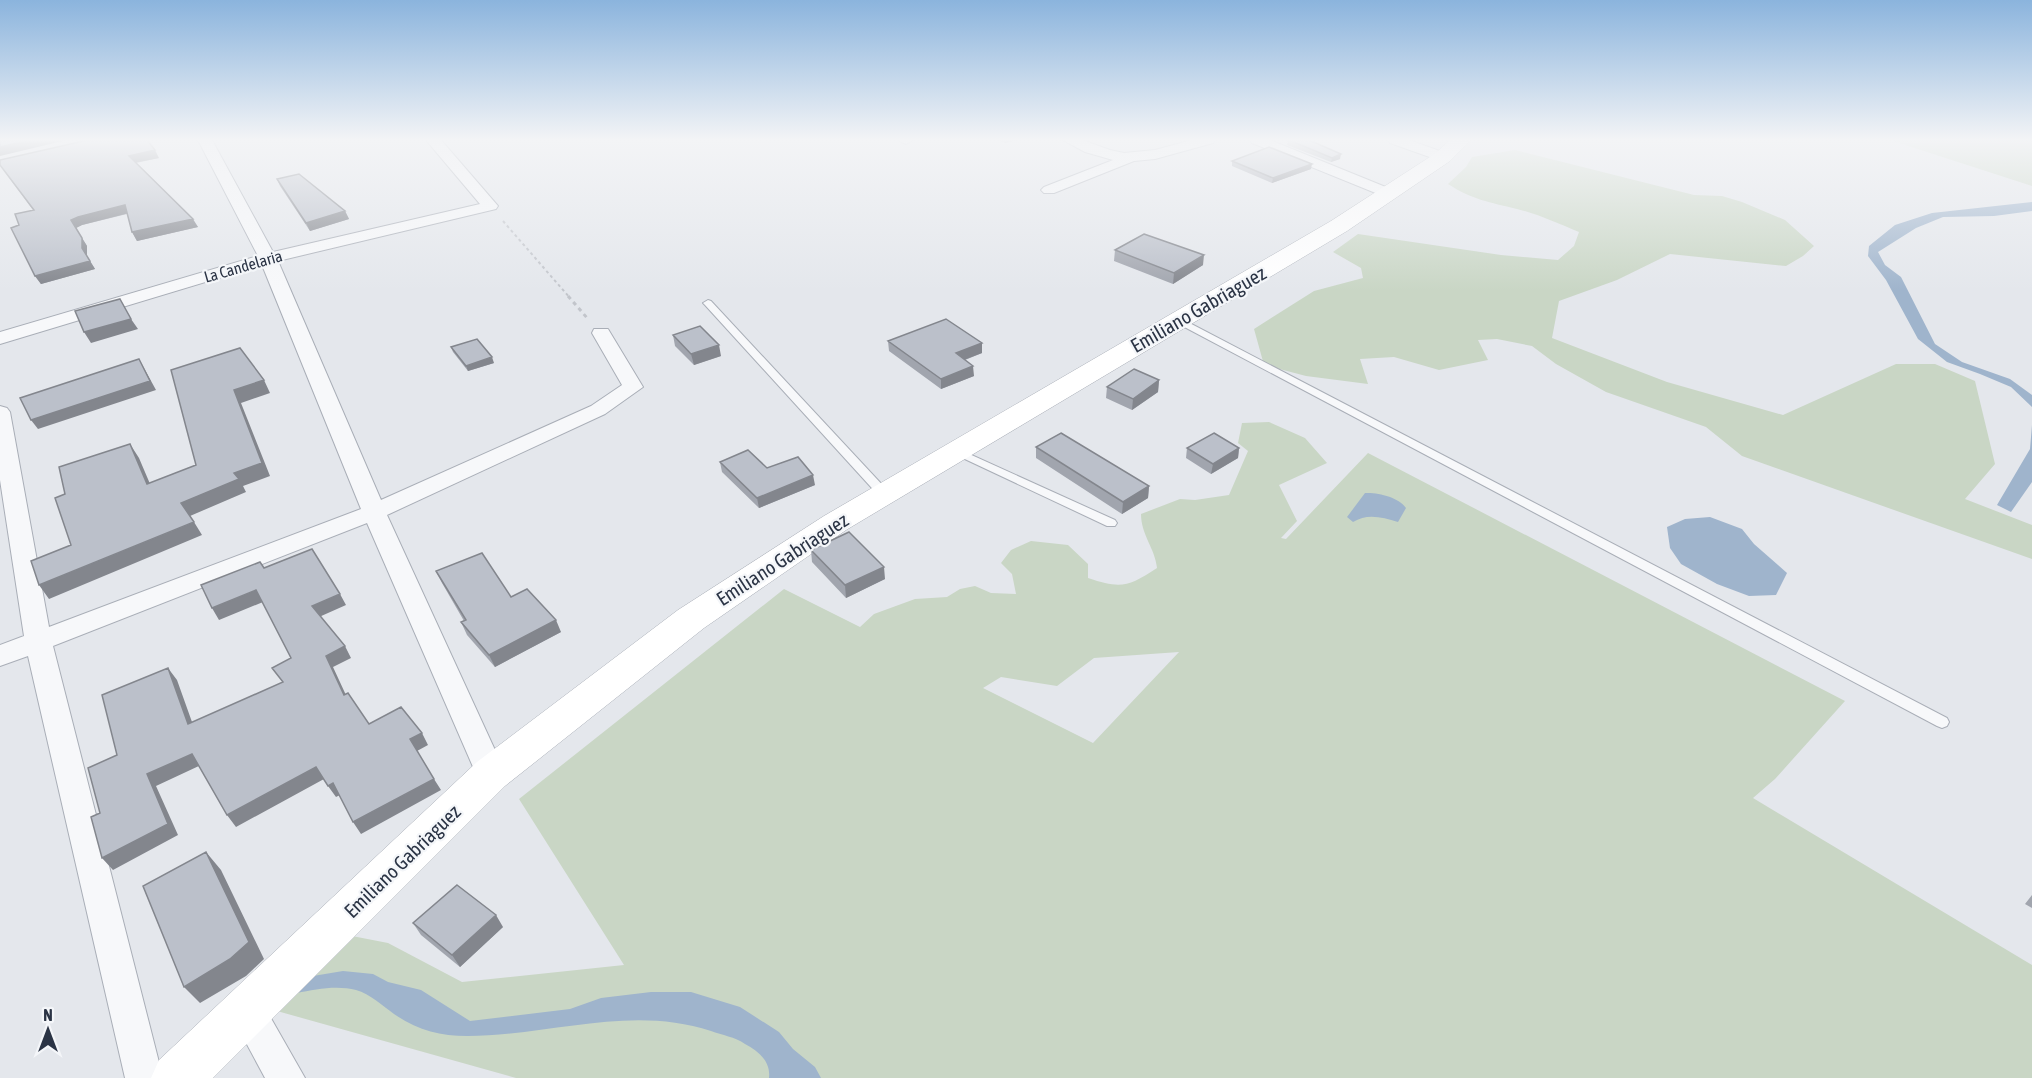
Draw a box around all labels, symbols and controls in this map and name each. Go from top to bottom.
street label: La Candelaria [202,246,284,286]
street label: Emiliano Gabriaguez [1126,261,1270,357]
street label: Emiliano Gabriaguez [712,508,852,610]
street label: Emiliano Gabriaguez [339,800,465,922]
north arrow [18,1000,78,1060]
text: N [43,1006,53,1024]

